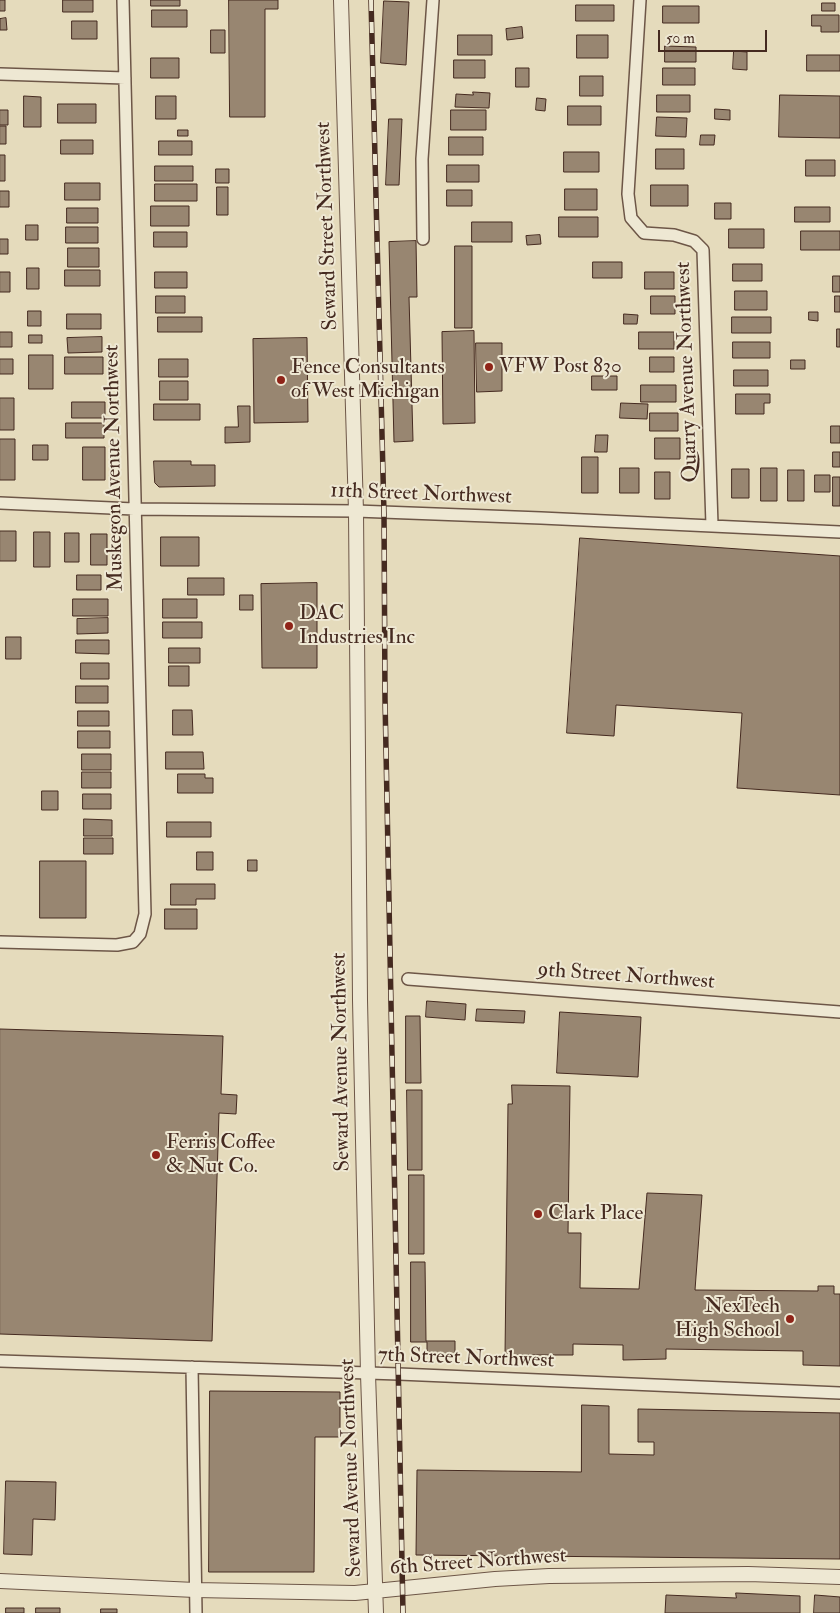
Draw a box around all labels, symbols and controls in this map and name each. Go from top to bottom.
scale bar [660,20,769,52]
text: 50 m [666,29,695,48]
street label: Seward Street Northwest [312,121,344,331]
street label: Quarry Avenue Northwest [672,261,704,483]
street label: Muskegon Avenue Northwest [100,344,130,592]
place label: VFW Post 830 [499,354,622,380]
place label: Fence Consultants of West Michigan [291,355,445,405]
marker: VFW Post 830 [483,361,495,373]
marker: Fence Consultants of West Michigan [275,374,287,386]
street label: 11th Street Northwest [330,479,512,511]
place label: DAC Industries Inc [299,601,415,651]
marker: DAC Industries Inc [283,620,295,632]
street label: Seward Avenue Northwest [327,952,357,1172]
street label: 9th Street Northwest [537,958,715,996]
place label: Ferris Coffee & Nut Co. [166,1130,275,1180]
marker: Ferris Coffee & Nut Co. [150,1149,162,1161]
place label: Clark Place [548,1201,643,1227]
marker: Clark Place [532,1208,544,1220]
place label: NexTech High School [675,1294,780,1344]
marker: NexTech High School [784,1313,796,1325]
street label: 7th Street Northwest [377,1343,555,1375]
street label: Seward Avenue Northwest [336,1358,368,1578]
street label: 6th Street Northwest [389,1544,567,1582]

